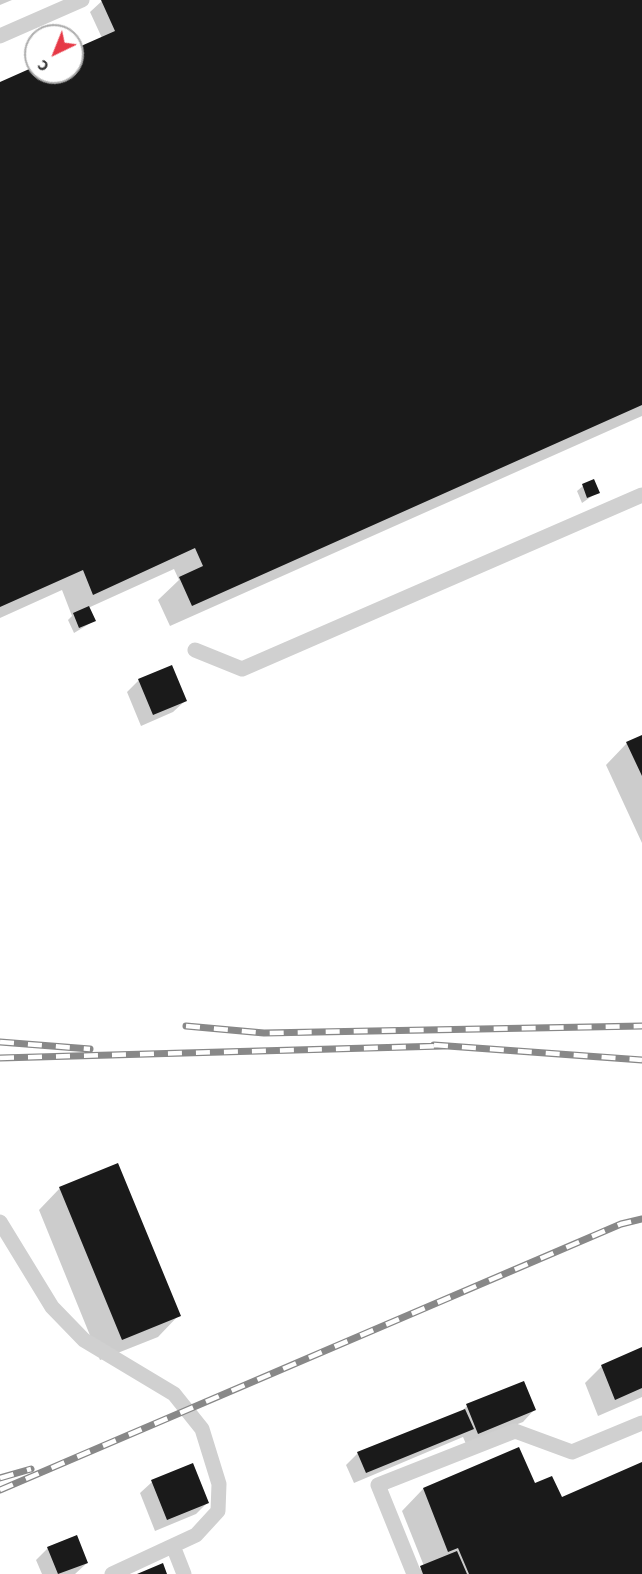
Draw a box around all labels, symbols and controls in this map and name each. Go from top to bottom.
north arrow [24,24,84,84]
text: С [32,54,54,77]

